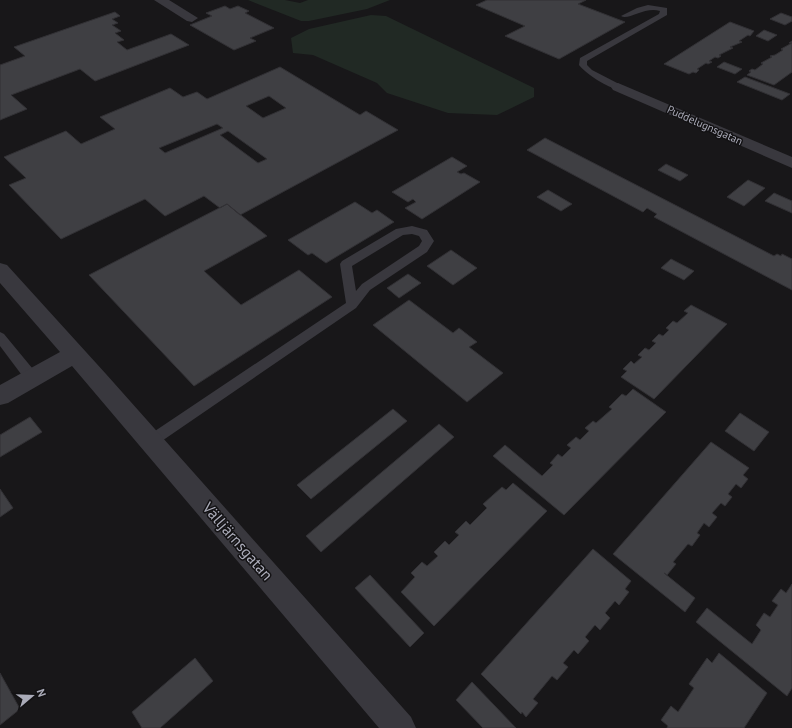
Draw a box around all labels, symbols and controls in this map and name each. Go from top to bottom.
street label: Puddelugnsgatan [665,102,745,148]
street label: Välljärnsgatan [198,497,278,584]
north arrow [12,676,52,716]
text: N [34,687,49,698]

